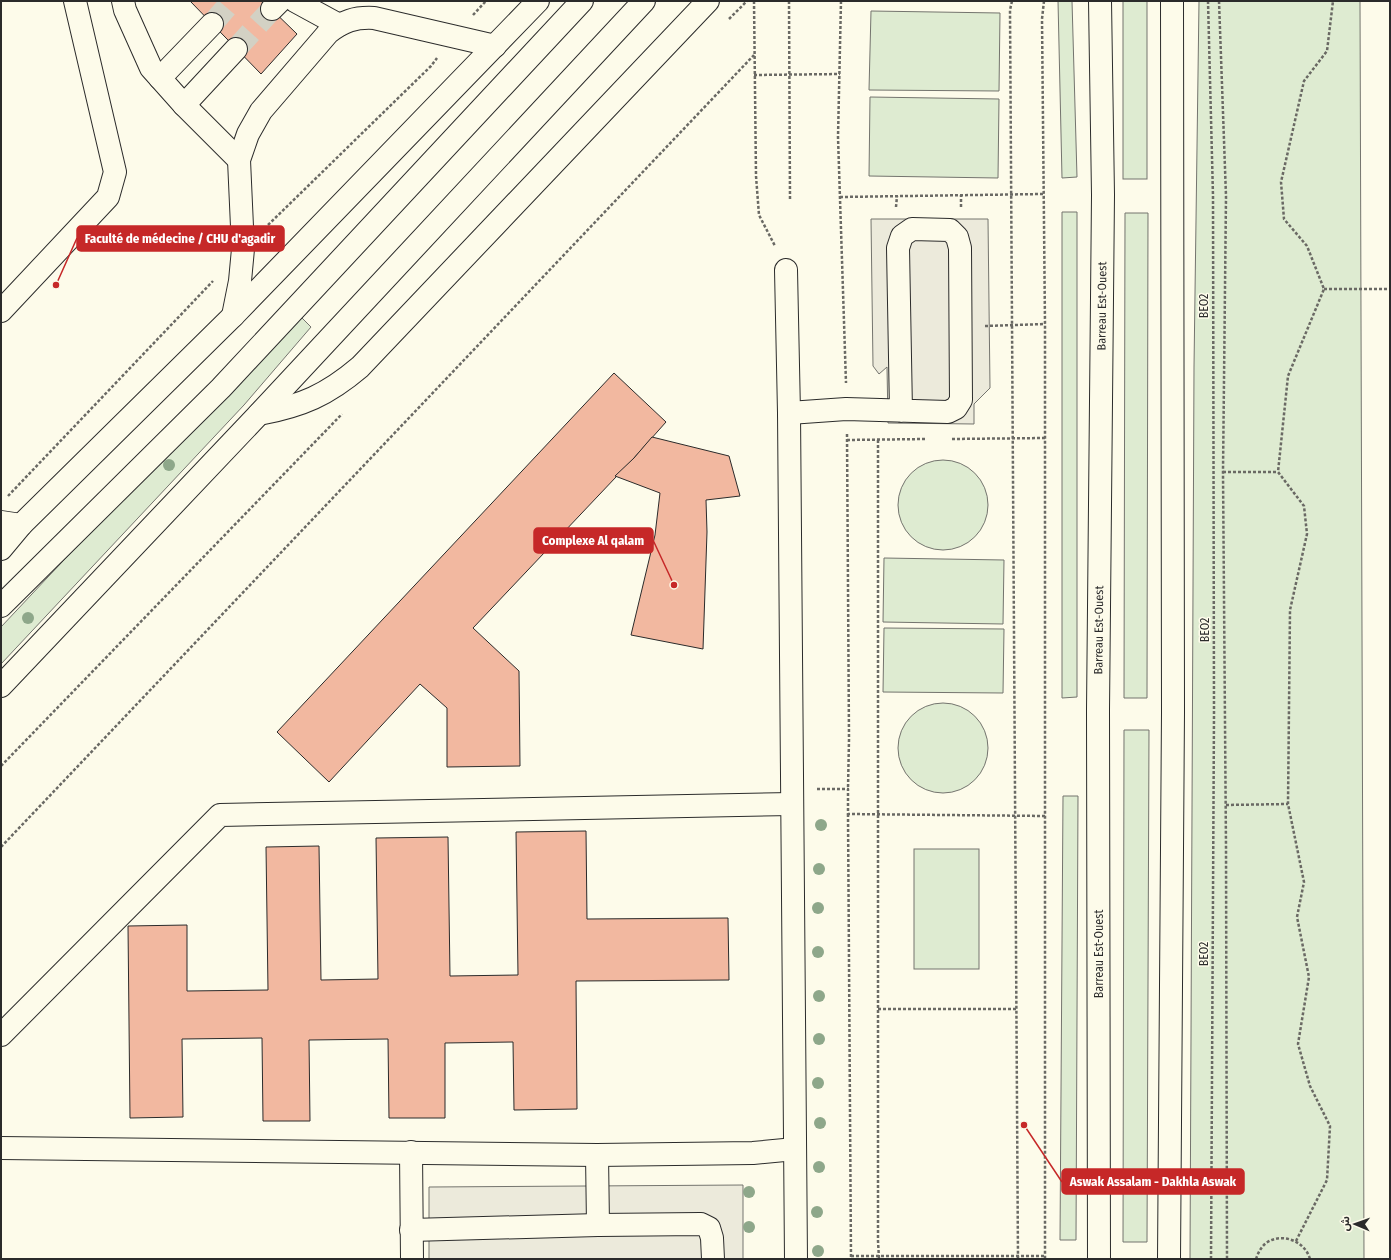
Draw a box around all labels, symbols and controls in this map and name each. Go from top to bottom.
callout: Faculté de médecine / CHU d'agadir [77,226,284,251]
text: Faculté de médecine / CHU d'agadir [85,231,275,246]
street label: Barreau Est-Ouest [1094,262,1109,350]
street label: BEO2 [1197,294,1211,318]
callout: Complexe Al qalam [534,528,653,553]
text: Complexe Al qalam [542,533,644,548]
street label: Barreau Est-Ouest [1091,585,1106,674]
street label: BEO2 [1198,618,1212,642]
street label: Barreau Est-Ouest [1092,910,1106,998]
street label: BEO2 [1197,942,1211,966]
callout: Aswak Assalam - Dakhla Aswak [1062,1169,1244,1194]
text: Aswak Assalam - Dakhla Aswak [1069,1174,1237,1189]
north arrow [1335,1204,1375,1244]
text: ش [1339,1216,1352,1231]

